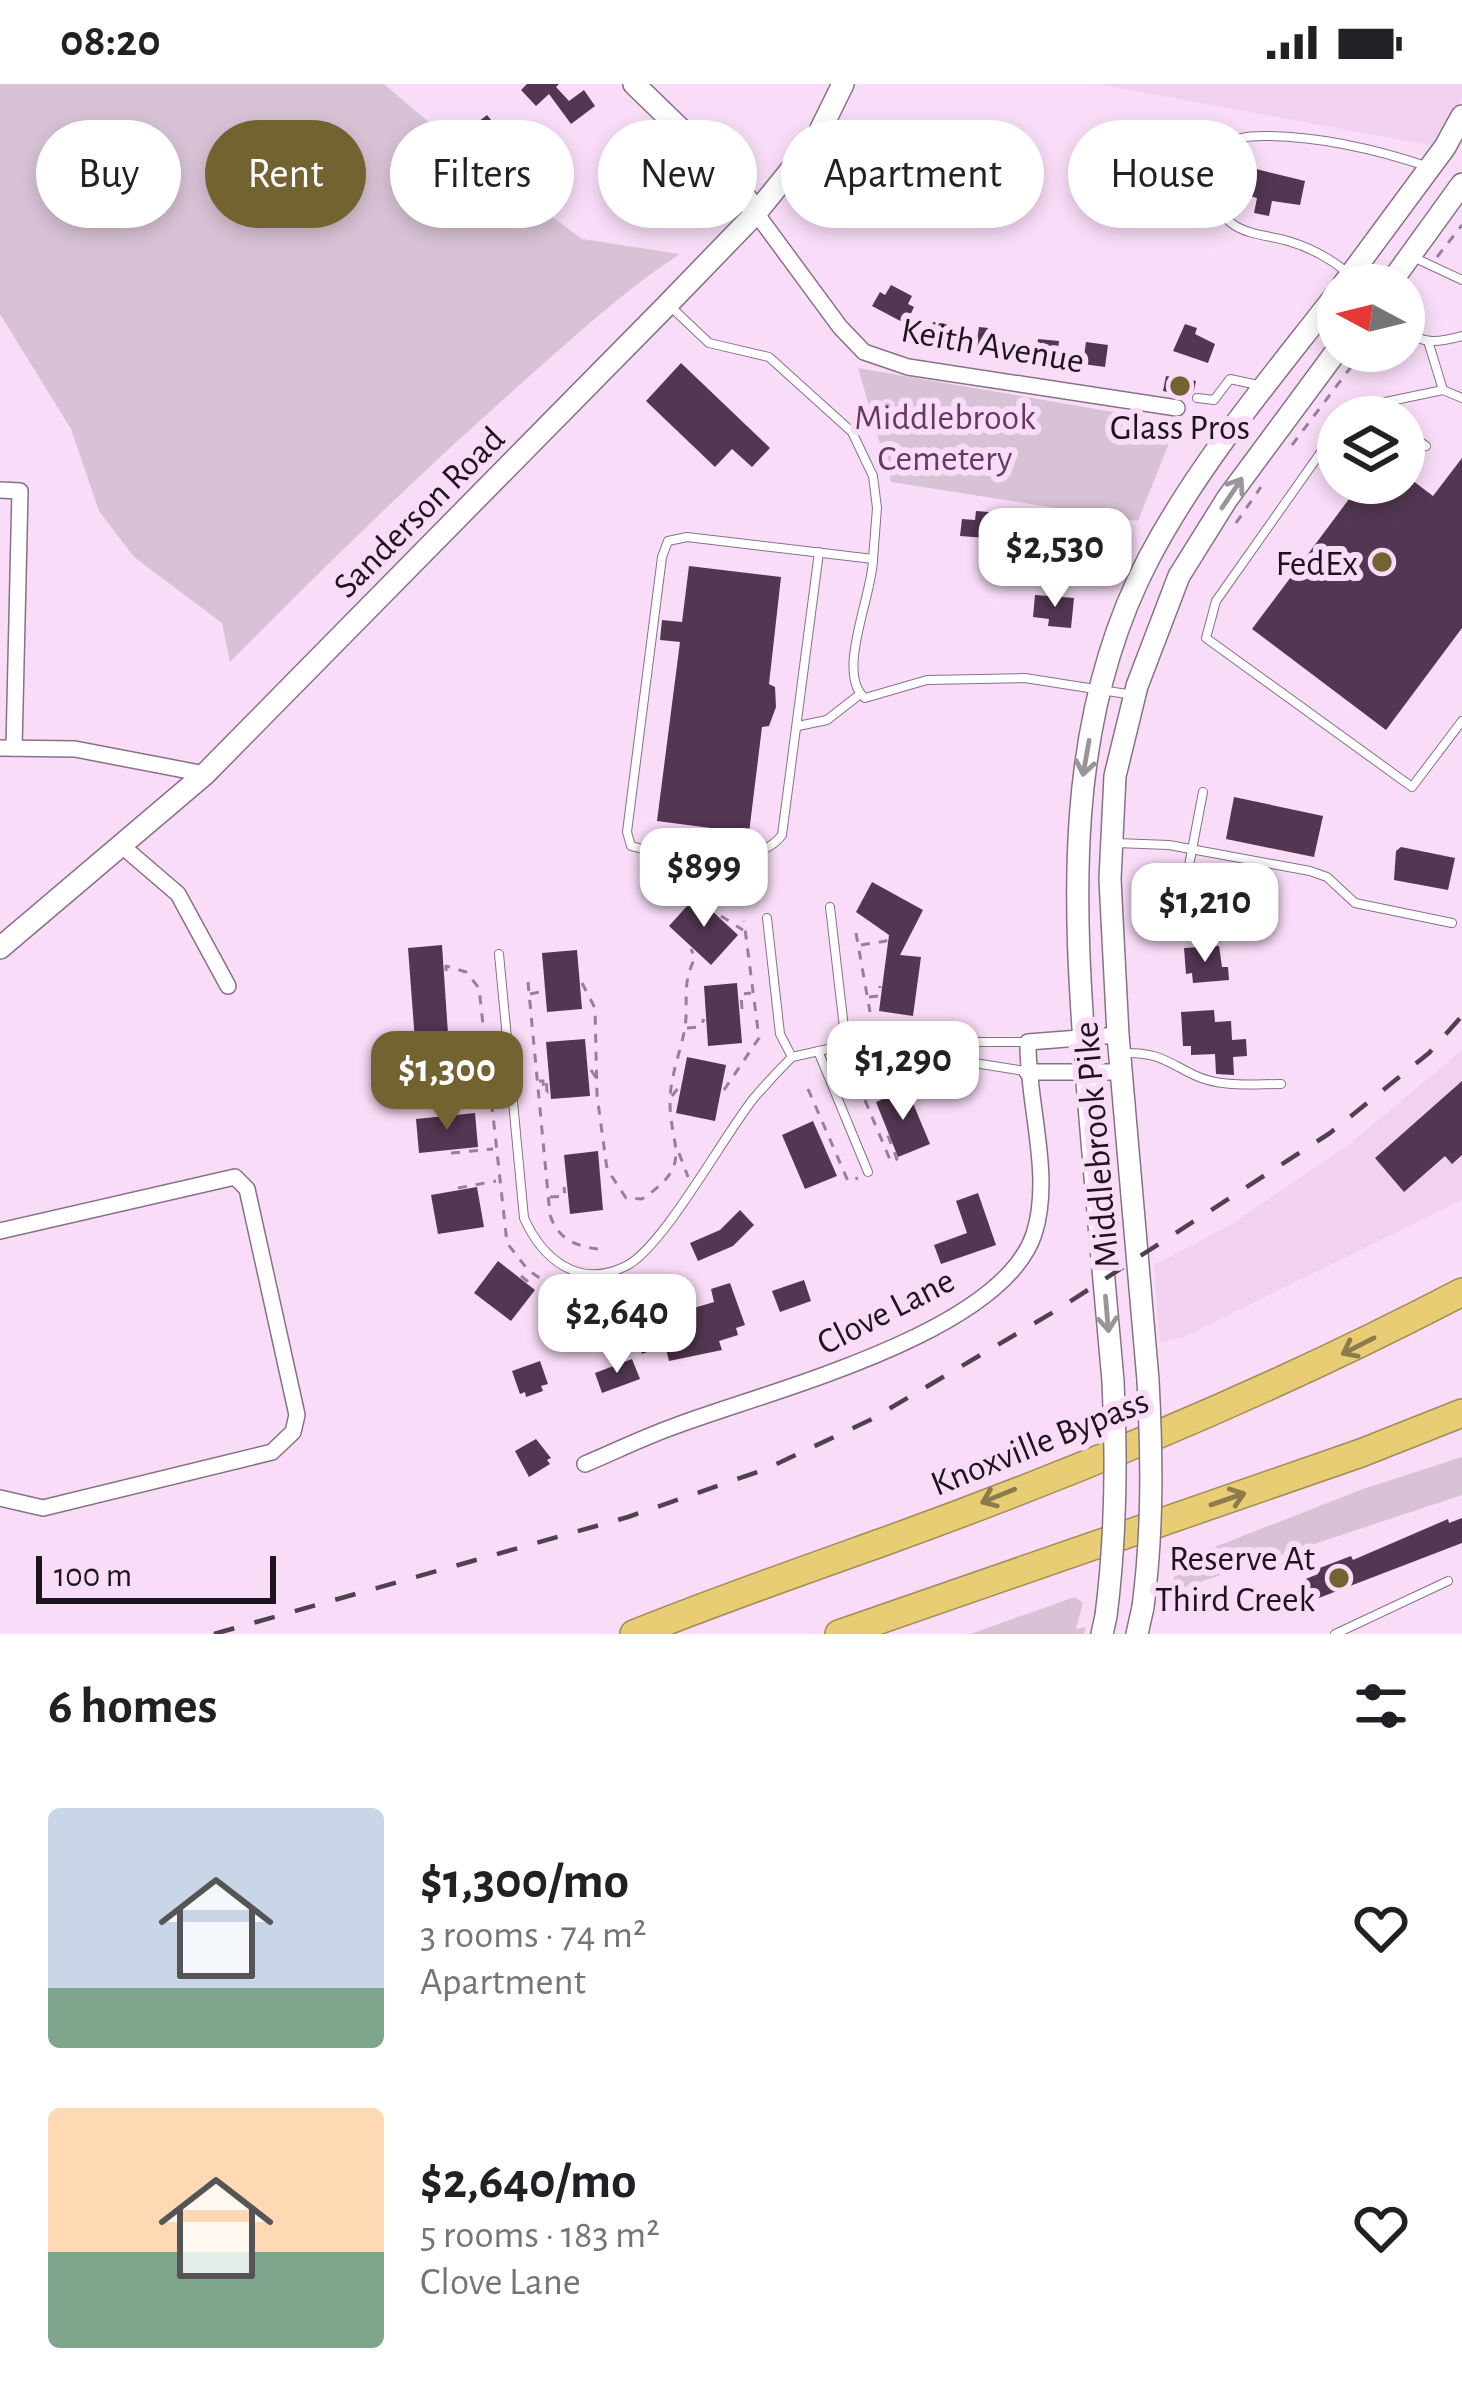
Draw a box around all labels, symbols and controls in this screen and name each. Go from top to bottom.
text: 08:20 [60,19,161,64]
chip: Buy [36,120,181,228]
chip: Rent [205,120,366,228]
chip: Filters [390,120,574,228]
chip: New [598,120,757,228]
chip: Apartment [781,120,1044,228]
chip: House [1068,120,1257,228]
north arrow [1317,264,1425,372]
map controls [1317,264,1425,504]
street label: Keith Avenue [898,312,1087,380]
marker: Glass Pros [1167,373,1193,399]
button: layers [1317,396,1425,504]
park label: Middlebrook Cemetery [854,400,1036,477]
place label: Glass Pros [1110,410,1250,446]
street label: Sanderson Road [327,420,512,605]
one-way arrow [1219,477,1244,510]
pin: $2,530 [957,508,1153,610]
text: $2,530 [1006,527,1104,566]
place label: FedEx [1275,546,1358,582]
marker: FedEx [1369,549,1395,575]
one-way arrow [1073,737,1096,776]
pin: $899 [633,828,775,930]
text: $899 [667,847,741,886]
pin: $1,210 [1107,863,1303,965]
text: $1,210 [1158,882,1252,921]
street label: Middlebrook Pike [1068,1020,1126,1270]
pin: $1,290 [805,1021,1001,1123]
pin: $1,300 [349,1031,545,1133]
text: $1,290 [854,1040,952,1079]
text: $1,300 [398,1050,496,1089]
street label: Clove Lane [812,1262,960,1362]
pin: $2,640 [519,1274,715,1376]
text: $2,640 [565,1293,669,1332]
one-way arrow [1096,1294,1119,1333]
one-way arrow [1341,1336,1376,1359]
street label: Knoxville Bypass [926,1383,1154,1503]
one-way arrow [981,1487,1018,1509]
one-way arrow [1208,1487,1245,1508]
place label: Reserve At Third Creek [1155,1541,1316,1618]
scale bar [36,1550,276,1603]
text: 100 m [54,1560,132,1593]
marker: Reserve At Third Creek [1326,1565,1352,1591]
icon: filters [1348,1673,1414,1739]
text: 6 homes [48,1681,217,1732]
icon: home [144,1856,288,2000]
text: $1,300/mo [420,1856,629,1907]
icon: heart [1348,1895,1414,1961]
text: 3 rooms · 74 m² [420,1916,647,1955]
text: Apartment [420,1963,586,2002]
icon: home [144,2156,288,2300]
text: $2,640/mo [420,2156,636,2207]
icon: heart [1348,2195,1414,2261]
text: 5 rooms · 183 m² [420,2216,660,2255]
text: Clove Lane [420,2263,581,2302]

